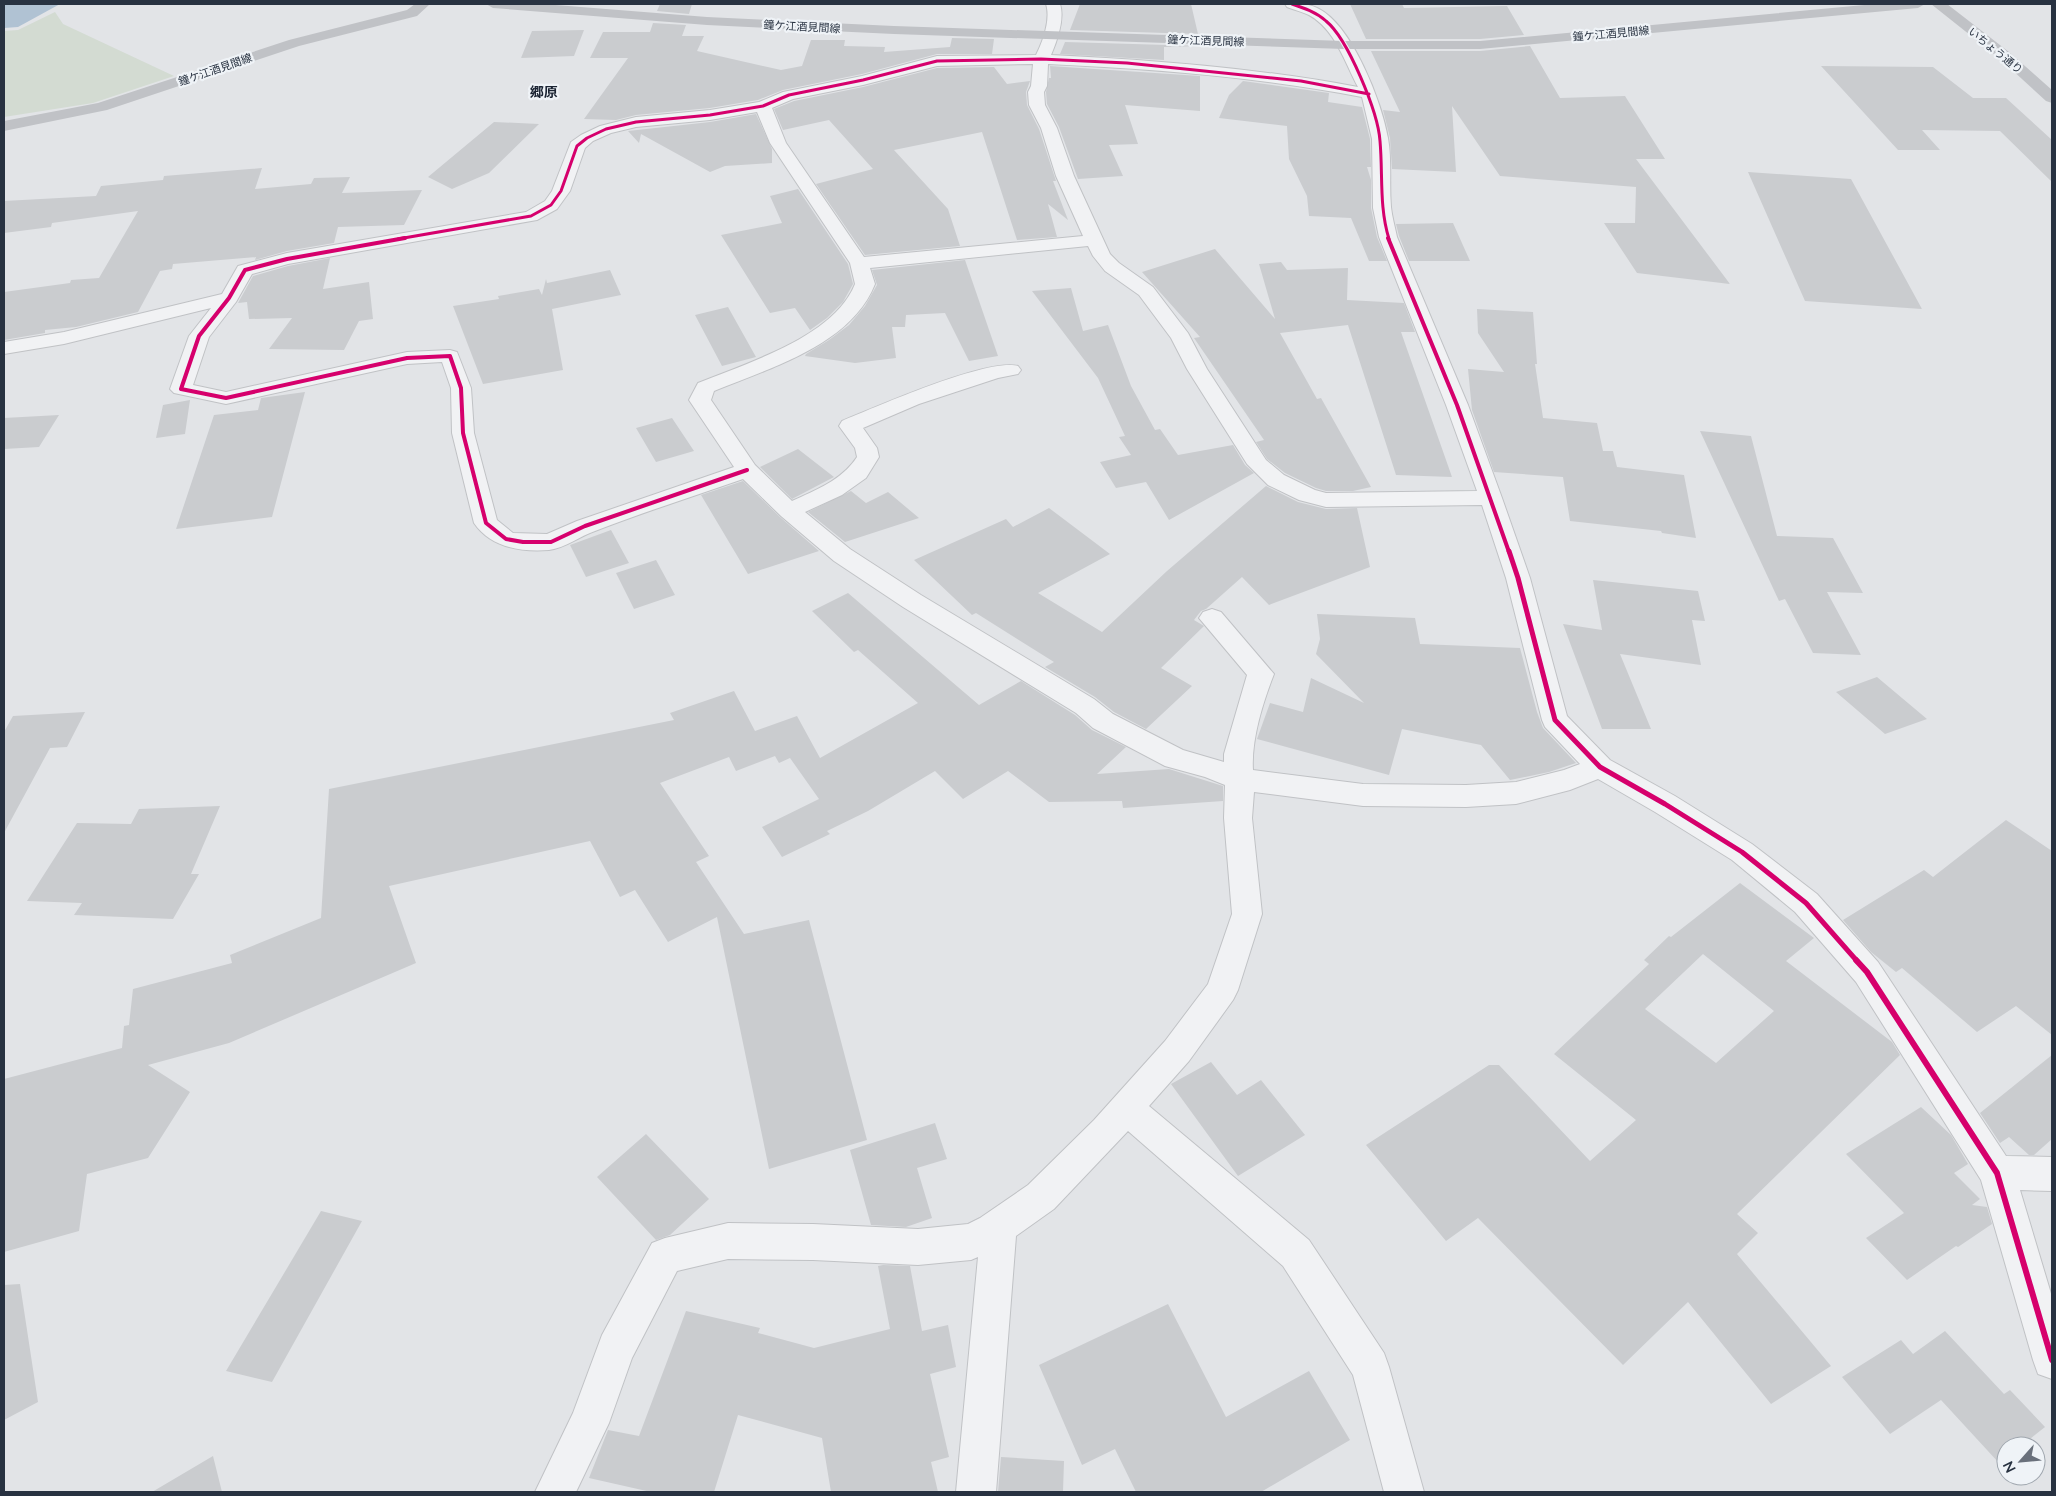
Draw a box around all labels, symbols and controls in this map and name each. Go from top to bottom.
street label: 鐘ケ江酒見間線 [763,17,841,35]
street label: 鐘ケ江酒見間線 [1572,23,1650,43]
street label: いちょう通り [1966,24,2026,76]
street label: 鐘ケ江酒見間線 [1167,32,1245,48]
street label: 鐘ケ江酒見間線 [176,50,254,88]
district label: 郷原 [530,83,558,100]
north arrow [1996,1436,2046,1486]
text: N [1999,1458,2019,1476]

